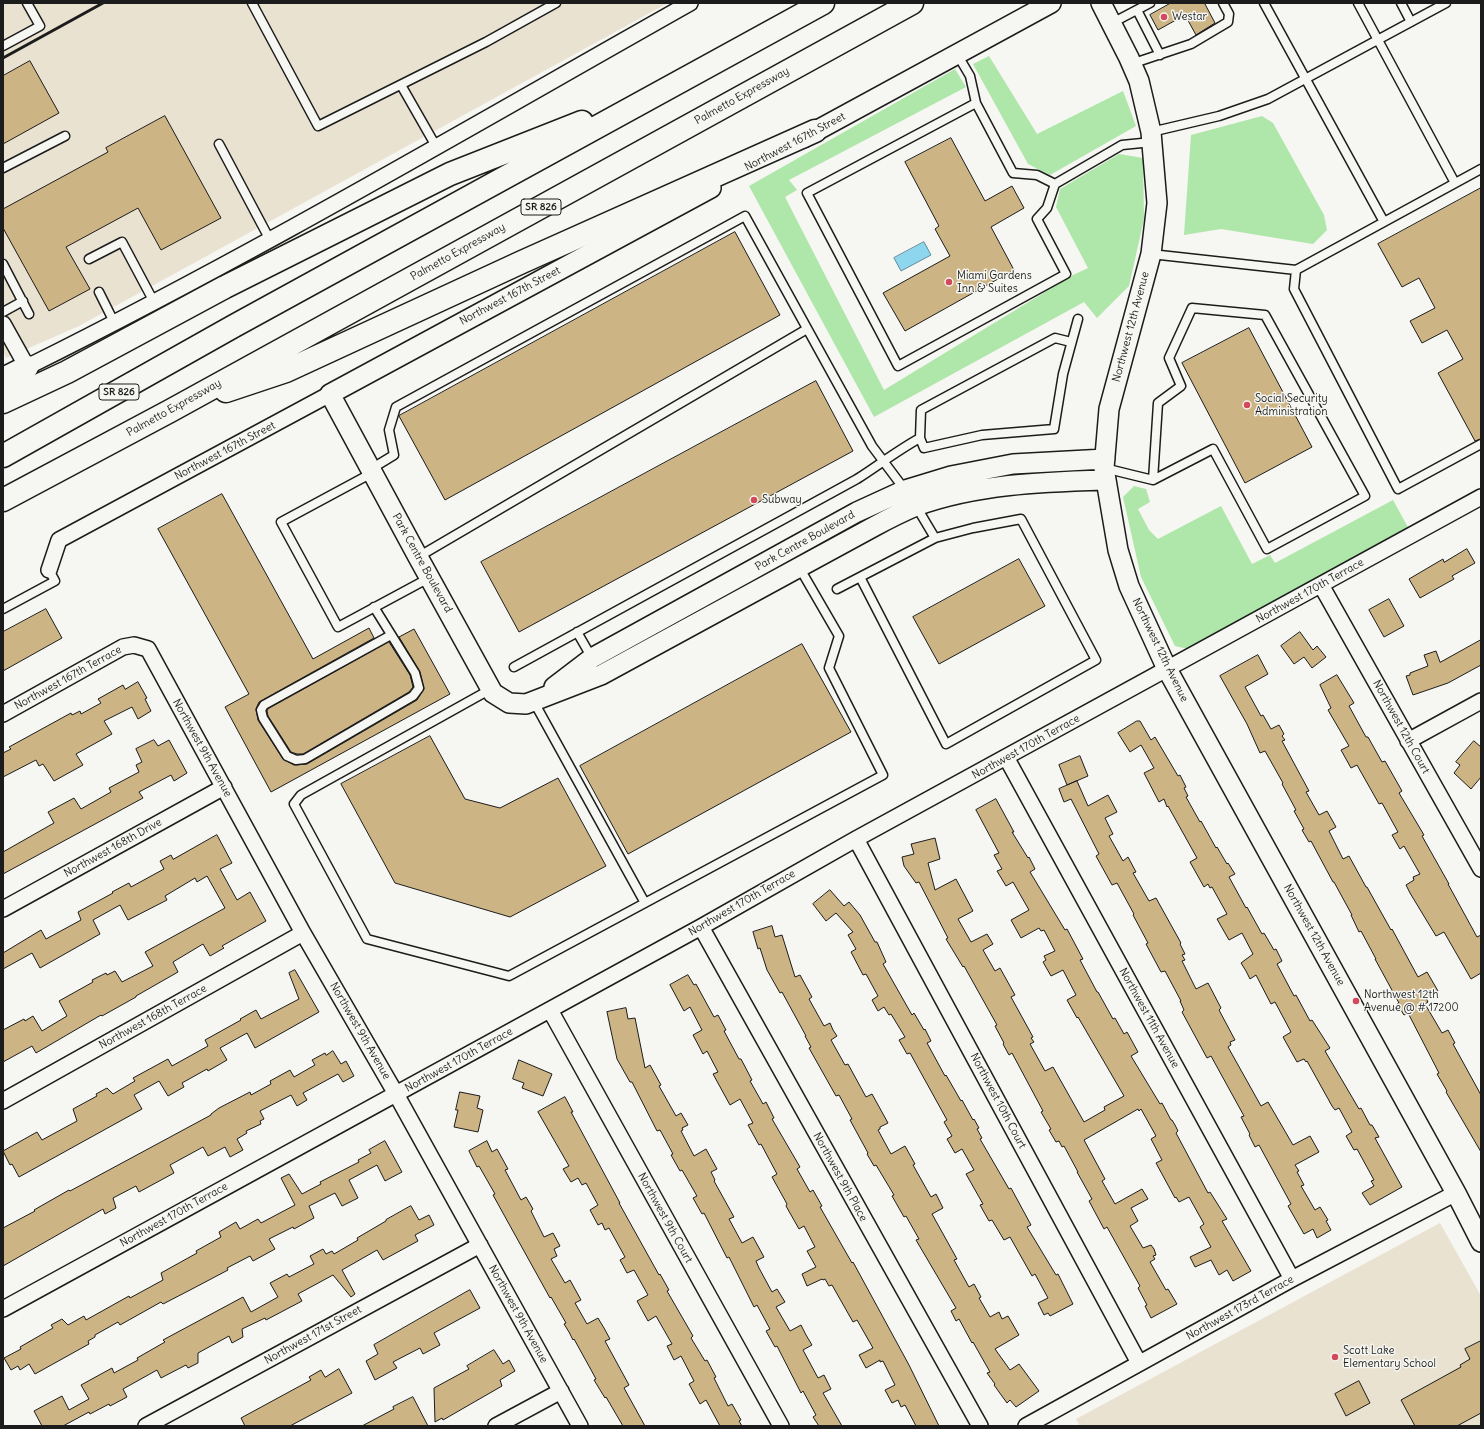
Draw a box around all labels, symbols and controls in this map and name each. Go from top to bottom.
place label: Westar [1172,10,1207,24]
marker: Westar [1159,12,1169,22]
street label: Palmetto Expressway [692,64,792,128]
street label: Northwest 167th Street [742,110,848,174]
road number: SR 826 [521,199,561,215]
street label: Palmetto Expressway [408,220,508,284]
street label: Northwest 167th Street [457,264,563,328]
place label: Miami Gardens Inn & Suites [957,269,1032,295]
street label: Northwest 12th Avenue [1110,270,1152,384]
marker: Miami Gardens Inn & Suites [944,277,954,287]
street label: Palmetto Expressway [124,376,224,440]
road number: SR 826 [99,384,139,400]
place label: Social Security Administration [1255,392,1328,418]
marker: Social Security Administration [1242,400,1252,410]
street label: Northwest 167th Street [172,419,278,483]
place label: Subway [762,493,802,507]
marker: Subway [749,495,759,505]
street label: Park Centre Boulevard [753,508,857,574]
street label: Park Centre Boulevard [389,511,455,615]
street label: Northwest 170th Terrace [1254,556,1366,626]
street label: Northwest 12th Avenue [1129,596,1191,704]
street label: Northwest 167th Terrace [12,643,124,713]
street label: Northwest 12th Court [1370,678,1432,776]
street label: Northwest 9th Avenue [170,697,234,799]
street label: Northwest 170th Terrace [970,712,1082,782]
street label: Northwest 168th Drive [62,816,164,880]
street label: Northwest 170th Terrace [686,867,798,939]
street label: Northwest 12th Avenue [1281,882,1347,988]
street label: Northwest 11th Avenue [1116,966,1182,1070]
street label: Northwest 9th Avenue [327,980,393,1082]
street label: Northwest 168th Terrace [97,982,209,1052]
place label: Northwest 12th Avenue @ # 17200 [1364,988,1459,1014]
marker: Northwest 12th Avenue @ # 17200 [1351,996,1361,1006]
street label: Northwest 170th Terrace [403,1025,515,1095]
street label: Northwest 10th Court [967,1051,1029,1151]
street label: Northwest 9th Place [810,1130,870,1224]
street label: Northwest 9th Court [635,1171,695,1265]
street label: Northwest 170th Terrace [118,1180,230,1250]
street label: Northwest 9th Avenue [486,1263,550,1365]
street label: Northwest 173rd Terrace [1184,1273,1296,1343]
street label: Northwest 171st Street [262,1303,364,1367]
place label: Scott Lake Elementary School [1343,1344,1436,1370]
marker: Scott Lake Elementary School [1330,1352,1340,1362]

